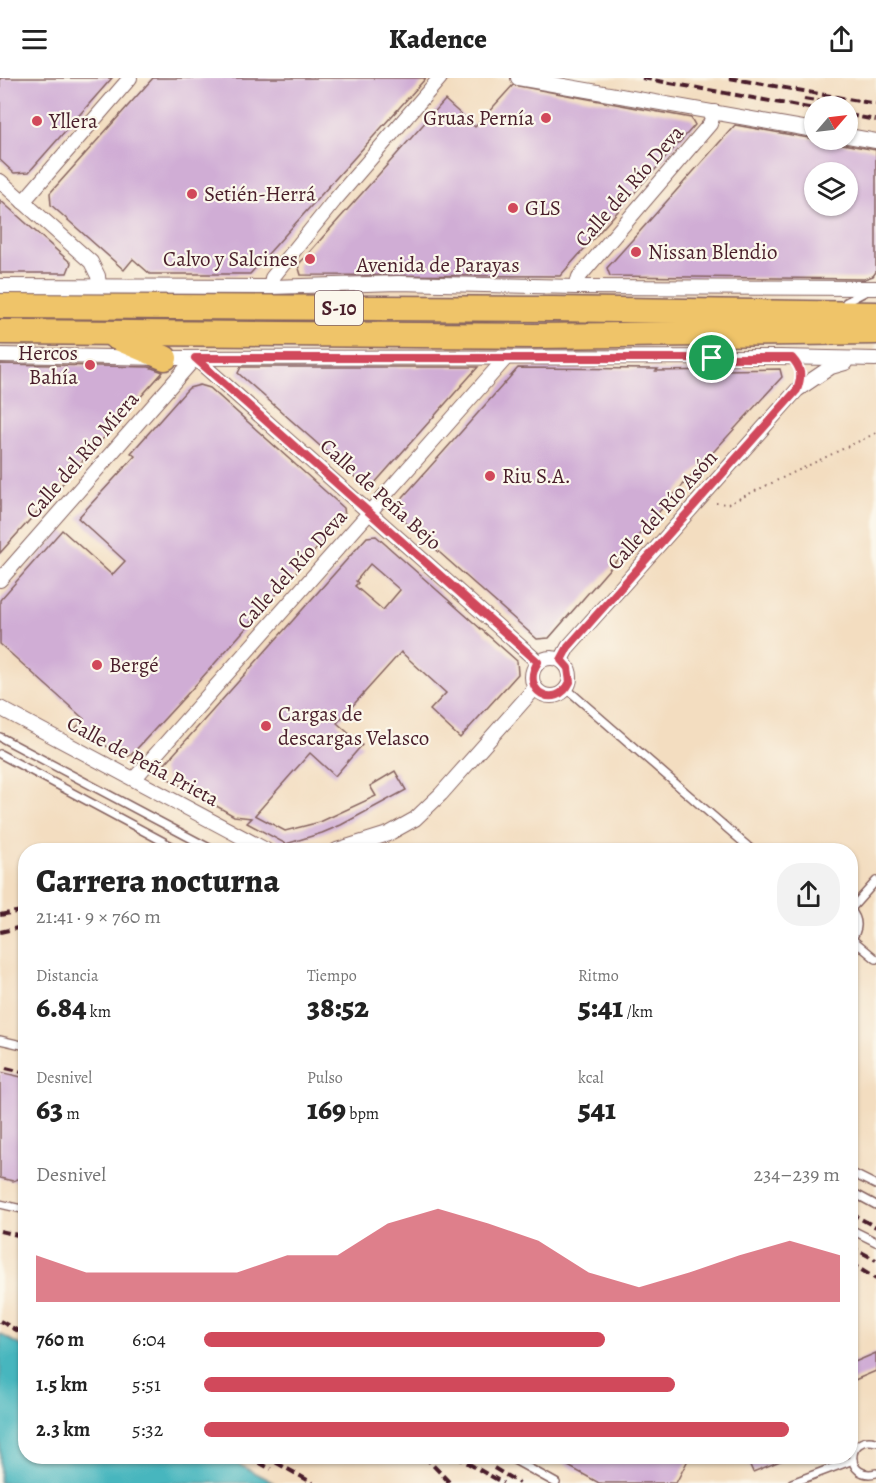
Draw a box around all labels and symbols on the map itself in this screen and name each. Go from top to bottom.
north arrow [804,96,858,150]
place label: Gruas Pernía [423,104,534,132]
place label: Yllera [48,107,98,135]
marker: Gruas Pernía [539,111,553,125]
marker: Yllera [30,114,44,128]
street label: Calle del Río Deva [568,119,690,253]
place label: Setién-Herrá [204,180,316,208]
marker: Setién-Herrá [185,187,199,201]
place label: GLS [525,194,561,222]
marker: GLS [506,201,520,215]
place label: Nissan Blendio [648,238,777,266]
place label: Calvo y Salcines [163,245,298,273]
marker: Nissan Blendio [629,245,643,259]
street label: Avenida de Parayas [355,251,520,279]
marker: Calvo y Salcines [303,252,317,266]
road number: S-10 [315,291,363,325]
pin [686,332,737,383]
place label: Hercos Bahía [18,339,78,391]
marker: Hercos Bahía [83,358,97,372]
street label: Calle del Río Miera [19,385,145,525]
street label: Calle de Peña Bejo [314,432,448,556]
street label: Calle del Río Asón [601,444,723,576]
place label: Riu S.A. [502,462,571,490]
marker: Riu S.A. [483,469,497,483]
street label: Calle del Río Deva [230,503,354,635]
place label: Bergé [109,651,159,679]
marker: Bergé [90,658,104,672]
place label: Cargas de descargas Velasco [278,700,429,752]
street label: Calle de Peña Prieta [62,709,224,813]
marker: Cargas de descargas Velasco [259,719,273,733]

